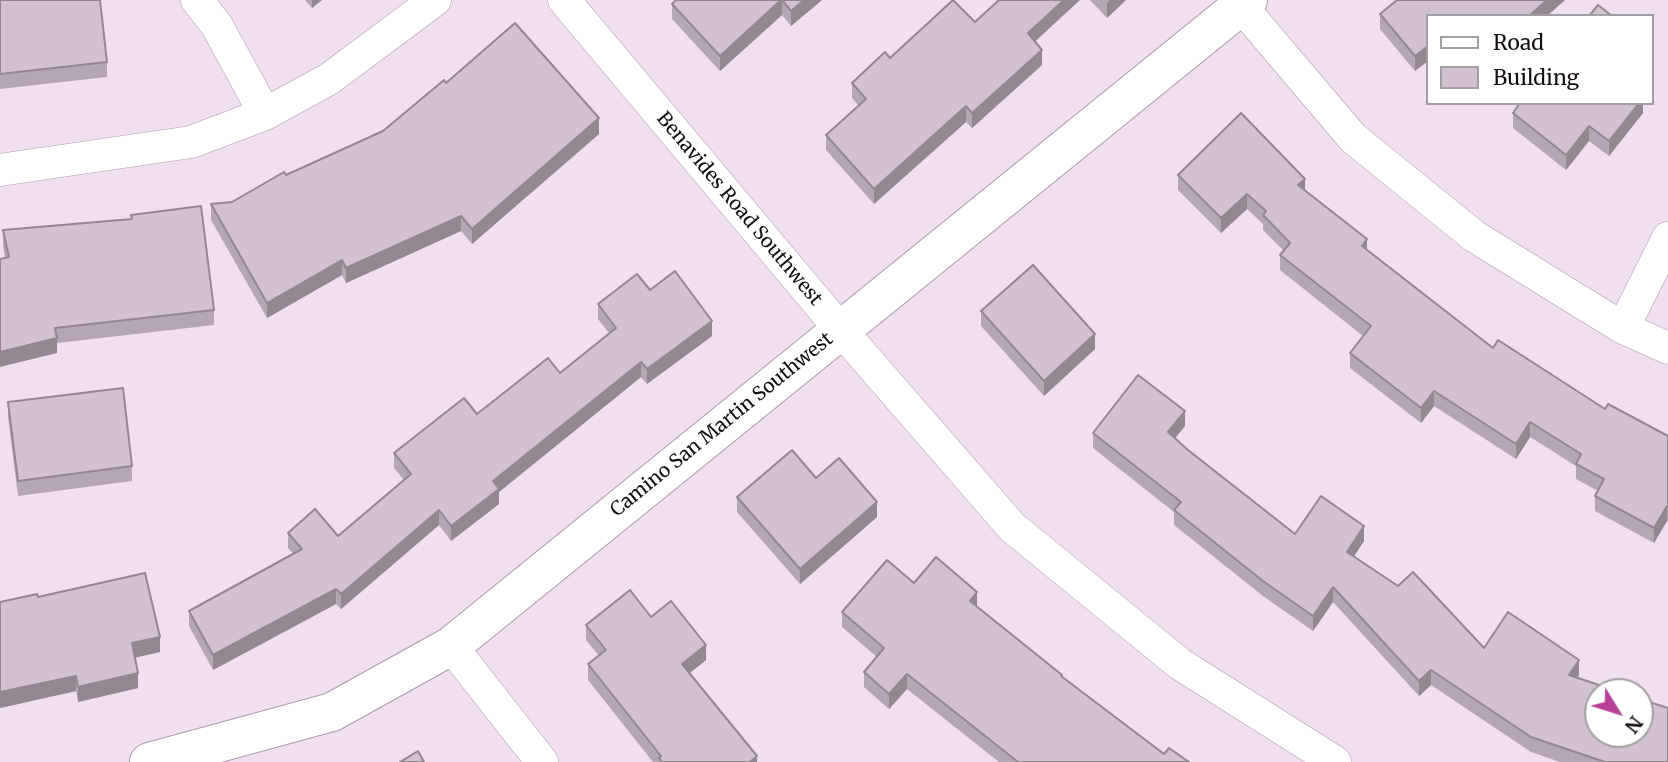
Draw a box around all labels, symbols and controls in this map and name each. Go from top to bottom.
legend [1426,14,1654,105]
text: Road [1493,29,1544,56]
text: Building [1493,64,1579,91]
street label: Benavides Road Southwest [651,108,827,310]
street label: Camino San Martin Southwest [606,328,838,522]
north arrow [1584,678,1654,748]
text: N [1620,711,1648,738]

